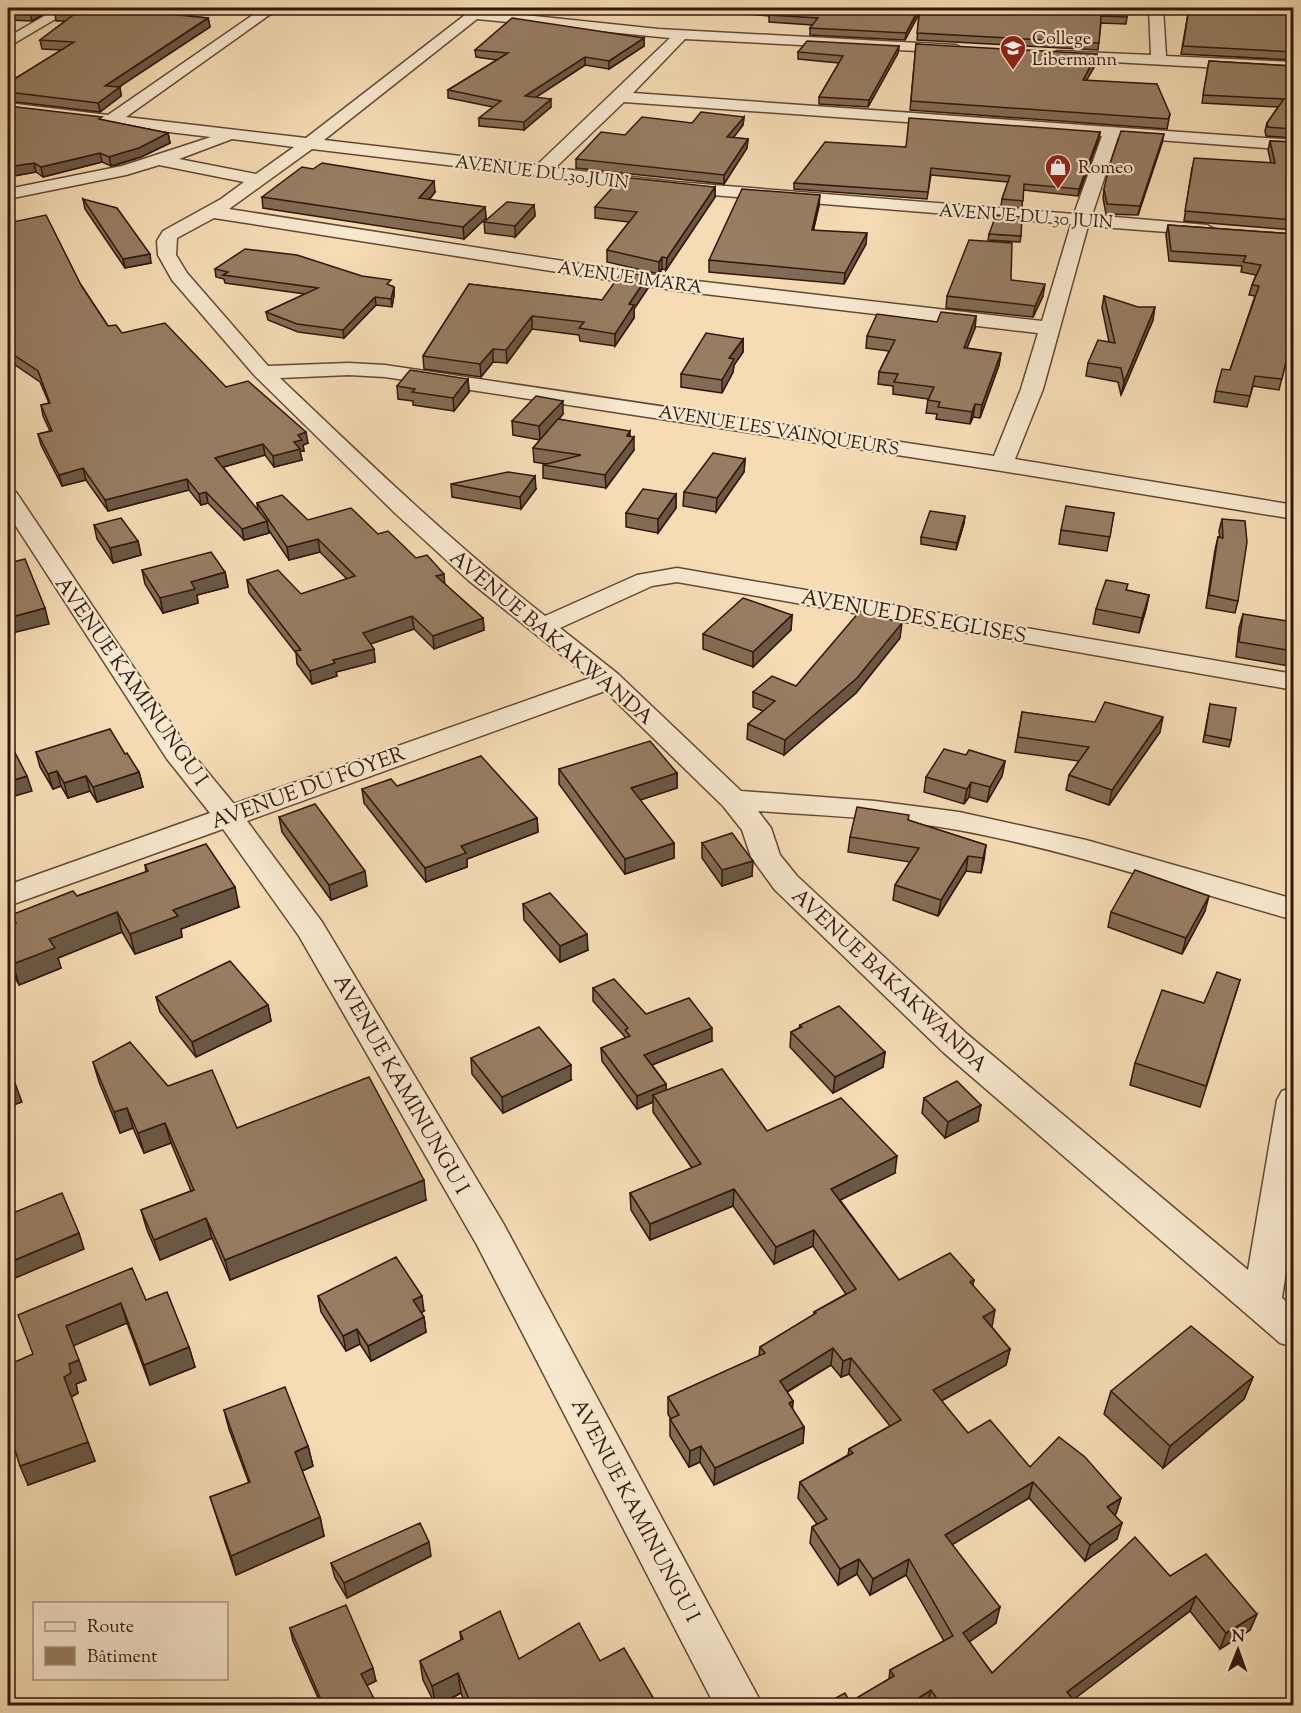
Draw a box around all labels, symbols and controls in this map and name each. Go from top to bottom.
place label: College Libermann [1032,27,1118,74]
school or university icon: College Libermann [998,33,1028,71]
street label: AVENUE DU 30 JUIN [454,150,630,198]
shop icon: Romeo [1043,152,1073,190]
place label: Romeo [1078,156,1133,182]
street label: AVENUE DU 30 JUIN [938,199,1114,237]
street label: AVENUE IMARA [556,256,704,302]
street label: AVENUE LES VAINQUEURS [657,400,901,464]
street label: AVENUE BAKAKWANDA [442,544,659,733]
street label: AVENUE KAMINUNGU I [47,571,214,793]
street label: AVENUE DES EGLISES [799,583,1029,653]
street label: AVENUE DU FOYER [207,740,410,838]
street label: AVENUE BAKAKWANDA [784,882,993,1081]
street label: AVENUE KAMINUNGU I [325,969,476,1201]
street label: AVENUE KAMINUNGU I [562,1394,706,1628]
legend [33,1602,228,1680]
text: Route [87,1615,134,1641]
north arrow [1208,1620,1268,1680]
text: N [1232,1626,1245,1649]
text: Bâtiment [87,1645,157,1671]

